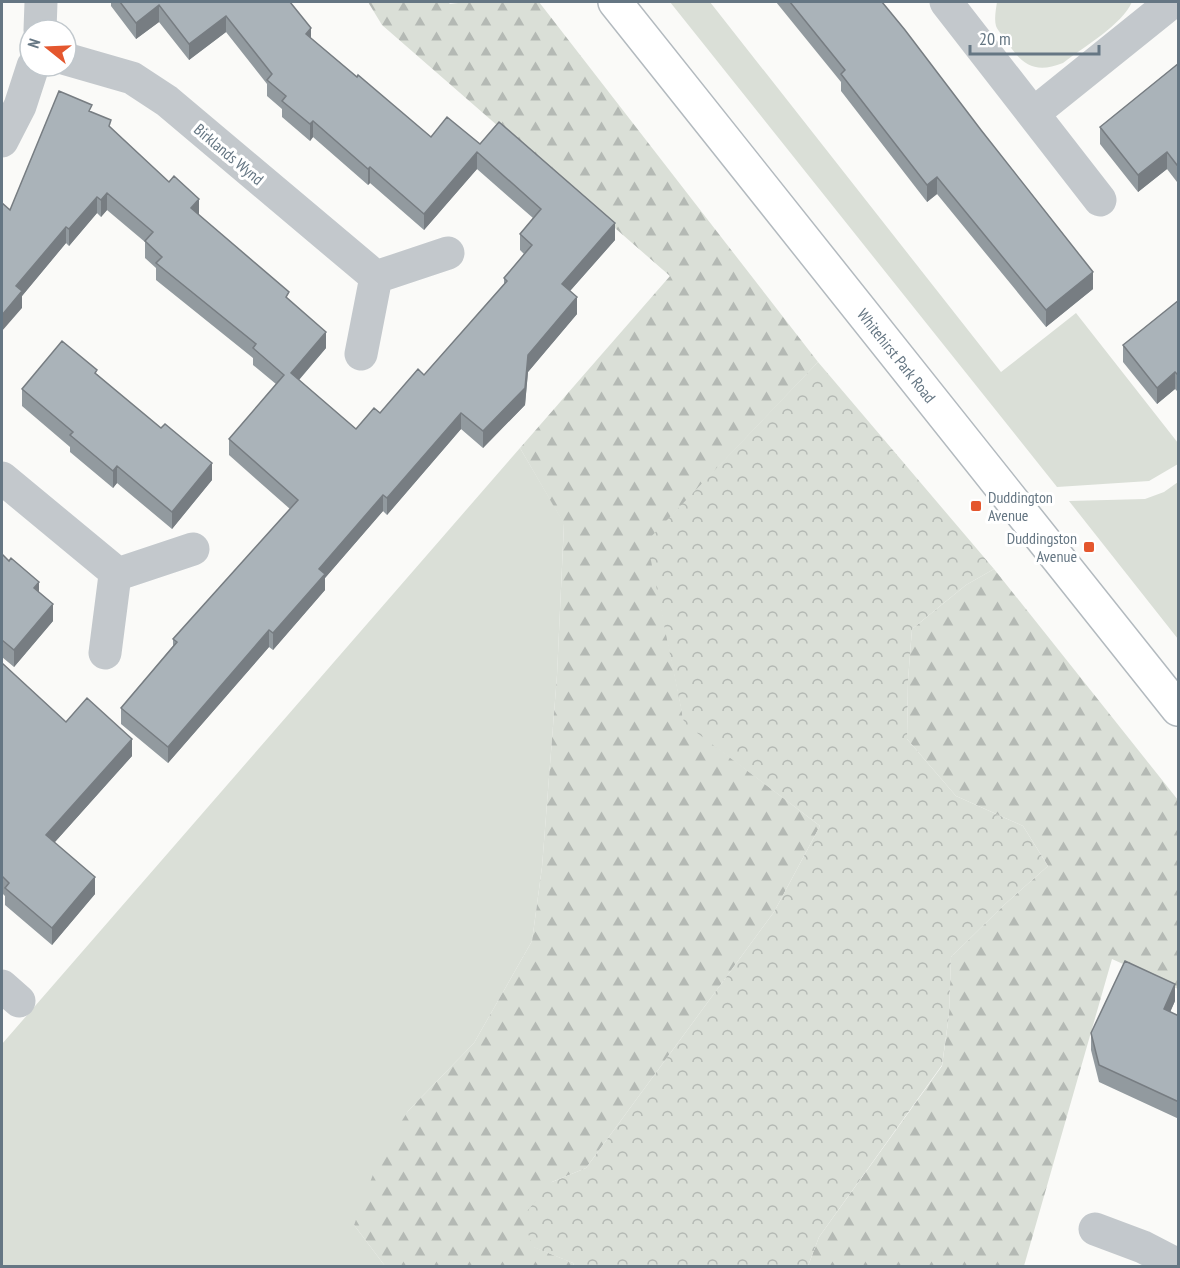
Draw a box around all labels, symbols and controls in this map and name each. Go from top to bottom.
north arrow [18,18,78,78]
scale bar [970,18,1099,56]
text: 20 m [979,27,1011,50]
text: N [23,36,45,51]
street label: Birklands Wynd [190,119,268,189]
street label: Whitehirst Park Road [853,305,940,407]
place label: Duddington Avenue [988,487,1053,525]
marker: Duddington Avenue [969,499,983,513]
place label: Duddingston Avenue [1007,528,1077,566]
marker: Duddingston Avenue [1082,540,1096,554]

